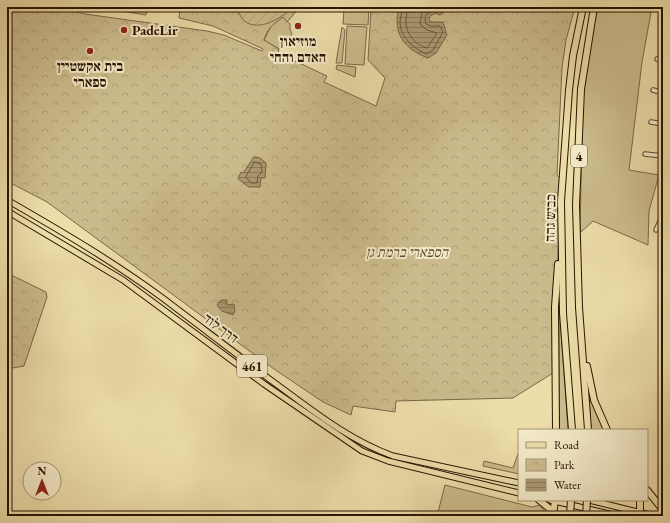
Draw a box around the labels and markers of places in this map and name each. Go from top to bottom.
place label: PadeLir [132,21,178,39]
marker: מוזיאון האדם והחי [293,21,303,31]
marker: PadeLir [119,25,129,35]
place label: מוזיאון האדם והחי [270,32,326,66]
marker: בית אקשטיין ספארי [85,46,95,56]
place label: בית אקשטיין ספארי [57,57,123,91]

